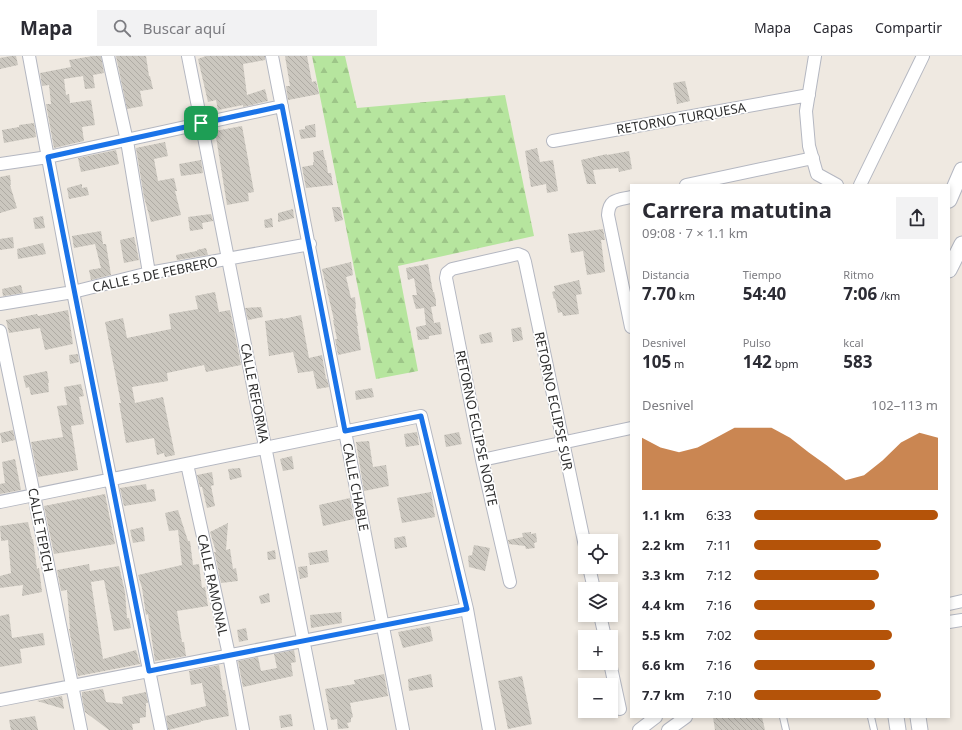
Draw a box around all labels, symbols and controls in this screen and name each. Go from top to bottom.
search box [97,10,377,46]
text: Mapa [20,15,73,41]
icon: search [111,17,133,39]
text: Buscar aquí [143,18,225,38]
text: Mapa [754,18,791,37]
text: Capas [813,18,853,37]
text: Compartir [875,18,942,37]
street label: RETORNO TURQUESA [615,98,748,138]
pin [184,106,218,140]
icon: arrive [190,112,212,134]
text: Carrera matutina [642,194,832,224]
button: share [896,197,938,239]
text: 09:08 · 7 × 1.1 km [642,224,748,242]
street label: CALLE 5 DE FEBRERO [91,252,219,296]
text: Distancia [642,267,689,282]
text: Tiempo [743,267,782,282]
text: Ritmo [843,267,874,282]
text: 7.70 [642,282,676,305]
text: 54:40 [743,282,786,305]
text: 7:06 [843,282,877,305]
text: km [676,288,695,303]
text: /km [877,288,900,303]
street label: RETORNO ECLIPSE SUR [531,330,577,472]
text: Desnivel [642,335,686,350]
text: Pulso [743,335,771,350]
text: kcal [843,335,864,350]
street label: CALLE REFORMA [237,342,274,445]
street label: RETORNO ECLIPSE NORTE [452,348,502,508]
text: 105 [642,350,671,373]
text: 142 [743,350,772,373]
text: 583 [843,350,873,373]
text: m [671,356,684,371]
text: bpm [772,356,799,371]
text: Desnivel [642,396,694,414]
text: 102–113 m [871,396,938,414]
street label: CALLE CHABLE [339,441,373,533]
street label: CALLE TEPICH [24,486,58,574]
text: 1.1 km [642,506,685,524]
text: 6:33 [706,506,732,524]
street label: CALLE RAMONAL [193,532,233,638]
map controls [578,534,618,718]
button: locate [578,534,618,574]
text: 2.2 km [642,536,685,554]
text: 7:11 [706,536,732,554]
text: 3.3 km [642,566,685,584]
text: 7:12 [706,566,732,584]
button: layers [578,582,618,622]
text: 4.4 km [642,596,685,614]
text: 7:16 [706,596,732,614]
text: 5.5 km [642,626,685,644]
text: 7:02 [706,626,732,644]
button: + [578,630,618,670]
text: 6.6 km [642,656,685,674]
text: 7:16 [706,656,732,674]
button: − [578,678,618,718]
text: 7.7 km [642,686,685,704]
text: 7:10 [706,686,732,704]

